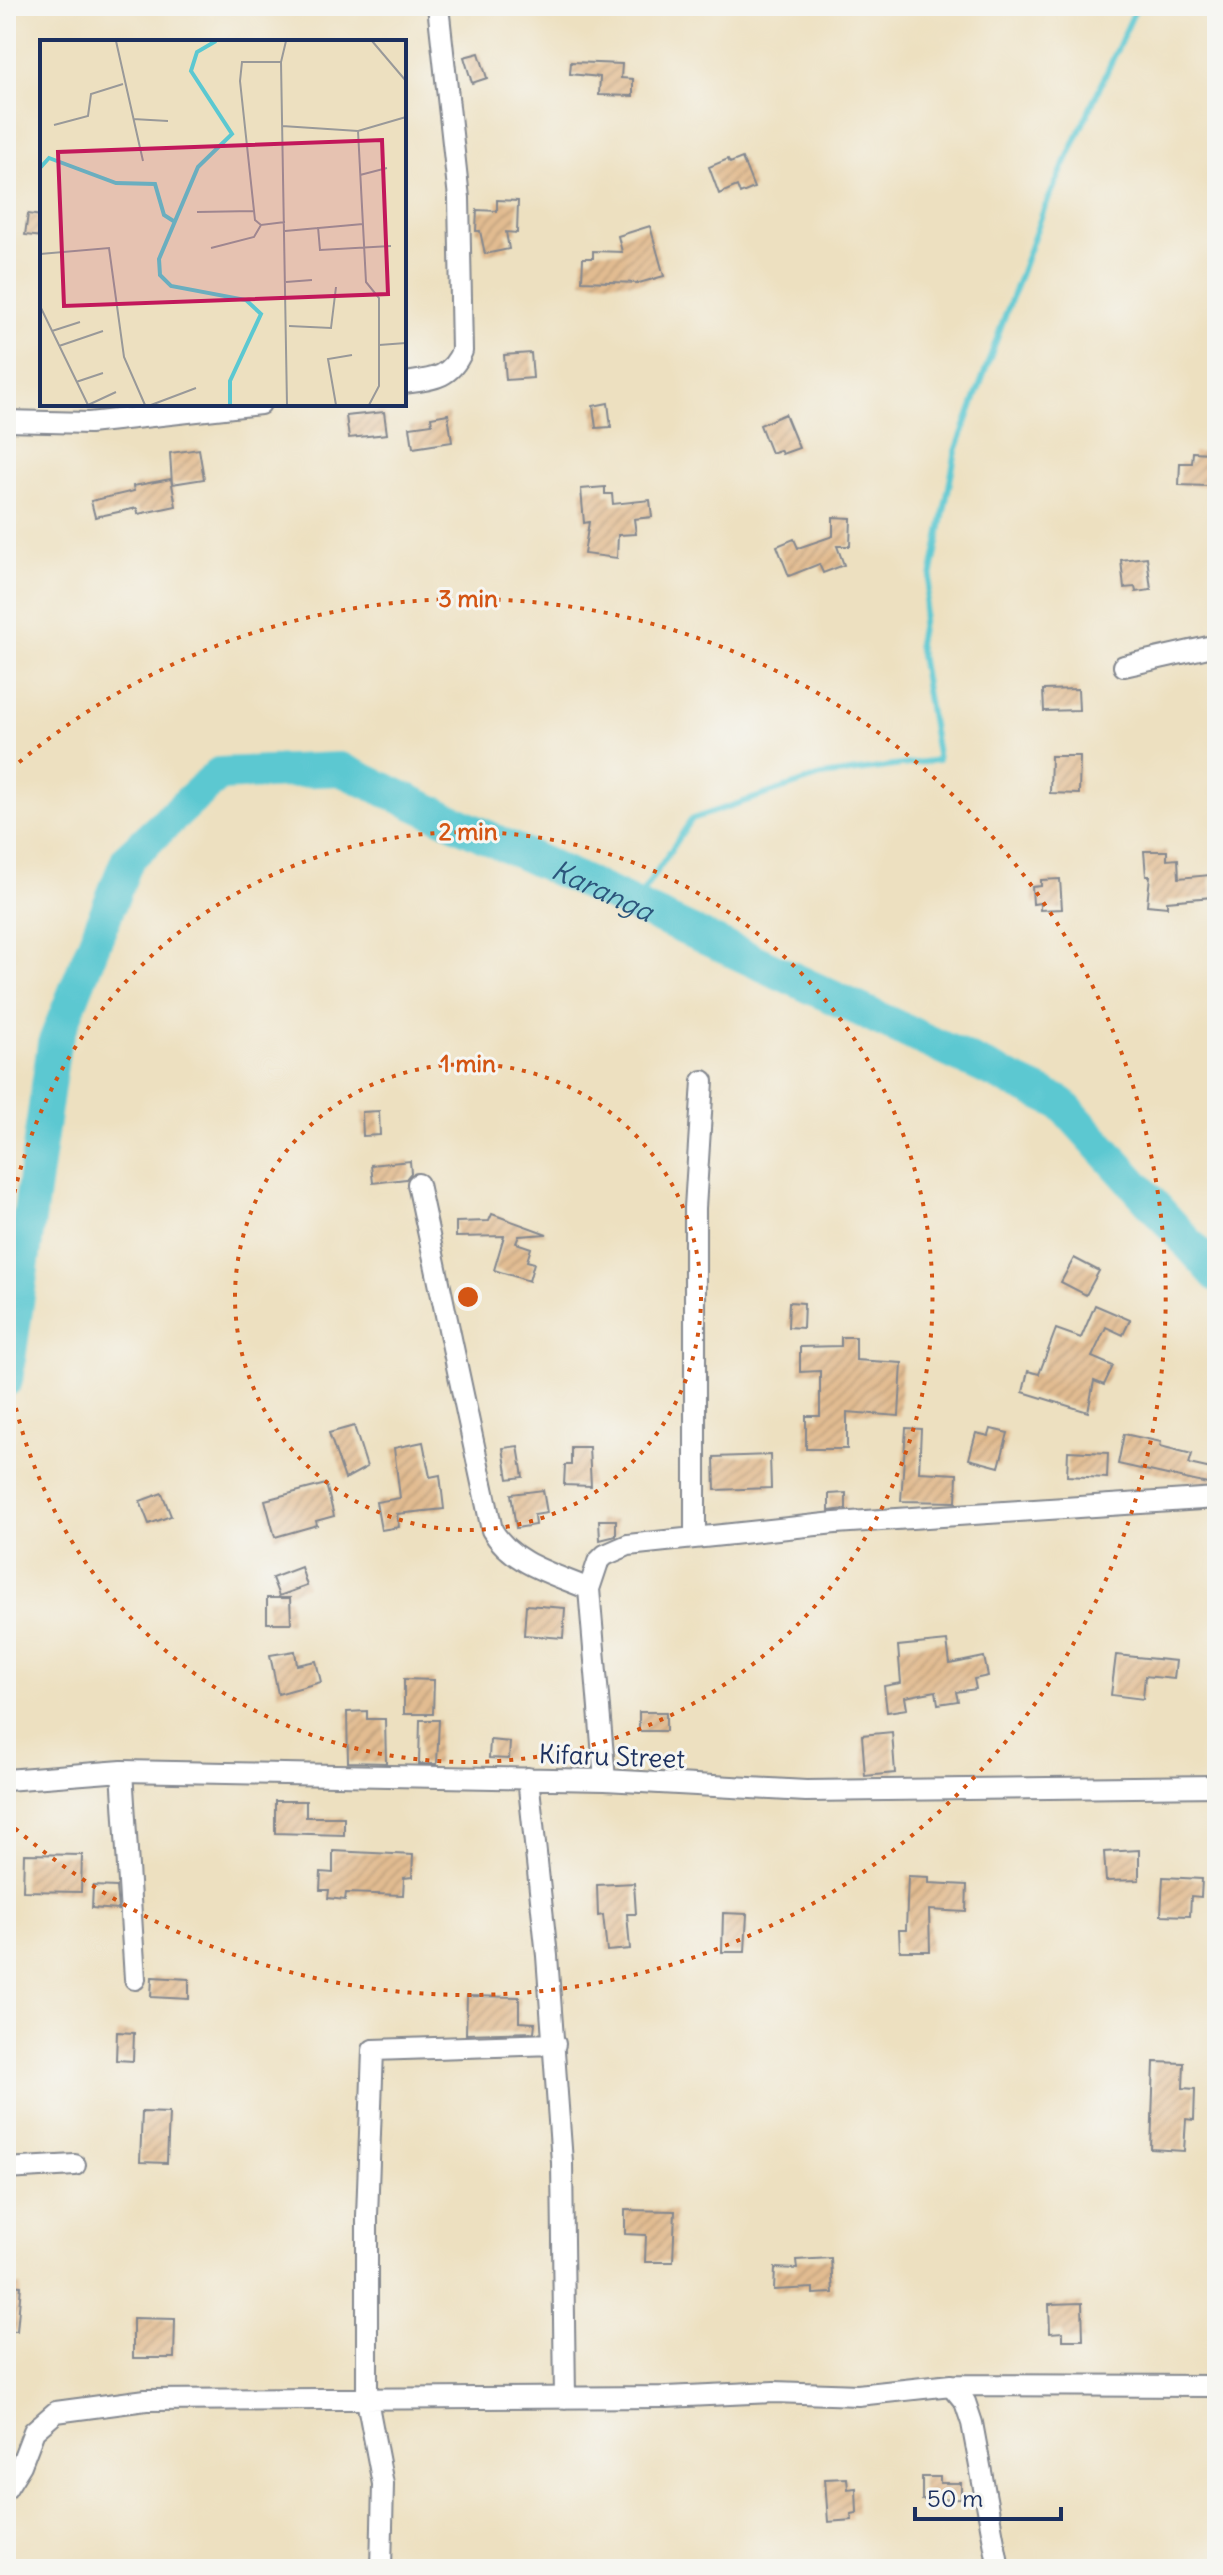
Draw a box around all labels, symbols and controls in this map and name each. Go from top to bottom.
inset map [40,40,406,406]
text: 3 min [438,583,498,613]
text: 2 min [438,816,498,846]
water label: Karanga [546,852,661,931]
text: 1 min [440,1048,496,1078]
centre of rings [454,1283,482,1311]
street label: Kifaru Street [538,1737,686,1775]
scale bar [915,2471,1061,2521]
text: 50 m [927,2483,983,2513]

